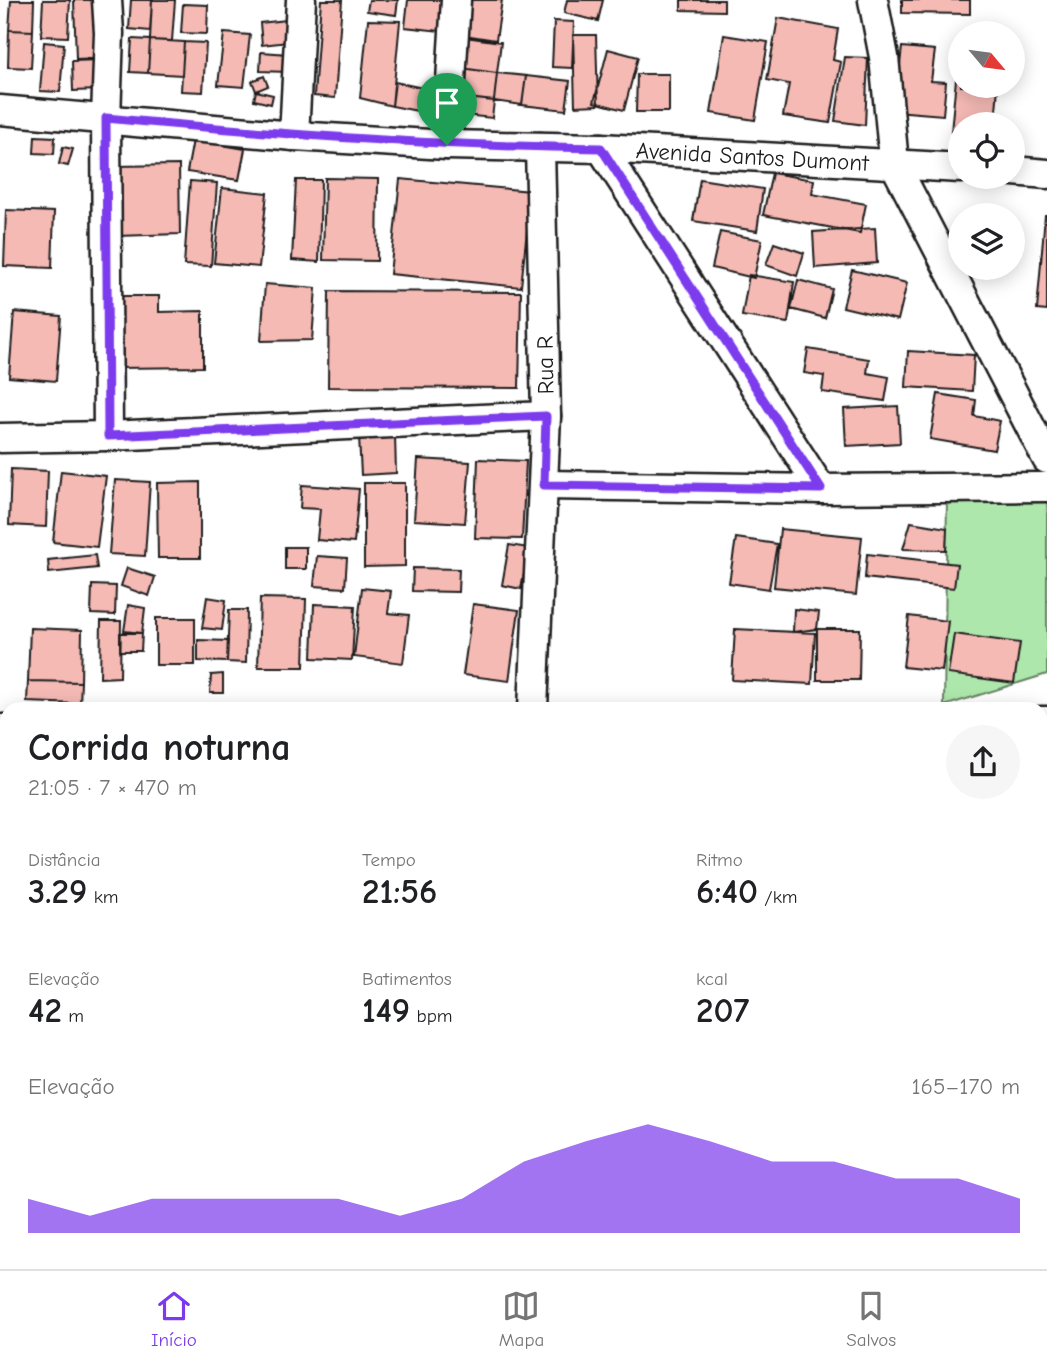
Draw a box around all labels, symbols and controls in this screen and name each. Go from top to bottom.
north arrow [948,21,1026,98]
map controls [948,21,1025,280]
pin [417,73,477,145]
icon: arrive [428,84,466,122]
button: locate [948,112,1025,189]
street label: Avenida Santos Dumont [635,137,871,177]
button: layers [948,203,1025,280]
street label: Rua R [531,335,560,395]
button: share [946,725,1020,799]
text: Corrida noturna [28,726,291,770]
text: 21:05 · 7 × 470 m [28,774,197,801]
text: Distância [28,849,101,871]
text: Tempo [362,849,416,871]
text: Ritmo [696,849,743,871]
text: 3.29 [28,871,87,912]
text: 21:56 [362,871,437,912]
text: 6:40 [696,871,758,912]
text: km [87,886,119,908]
text: /km [758,886,798,908]
text: Elevação [28,968,100,990]
text: Batimentos [362,968,452,990]
text: kcal [696,968,728,990]
text: 42 [28,990,62,1031]
text: 149 [362,990,410,1031]
text: 207 [696,990,749,1031]
text: m [62,1005,84,1027]
text: bpm [410,1005,452,1027]
text: Elevação [28,1073,115,1100]
text: 165–170 m [911,1073,1020,1100]
tab: Início [151,1287,197,1351]
tab: Mapa [499,1287,544,1351]
tab: Salvos [846,1287,896,1351]

